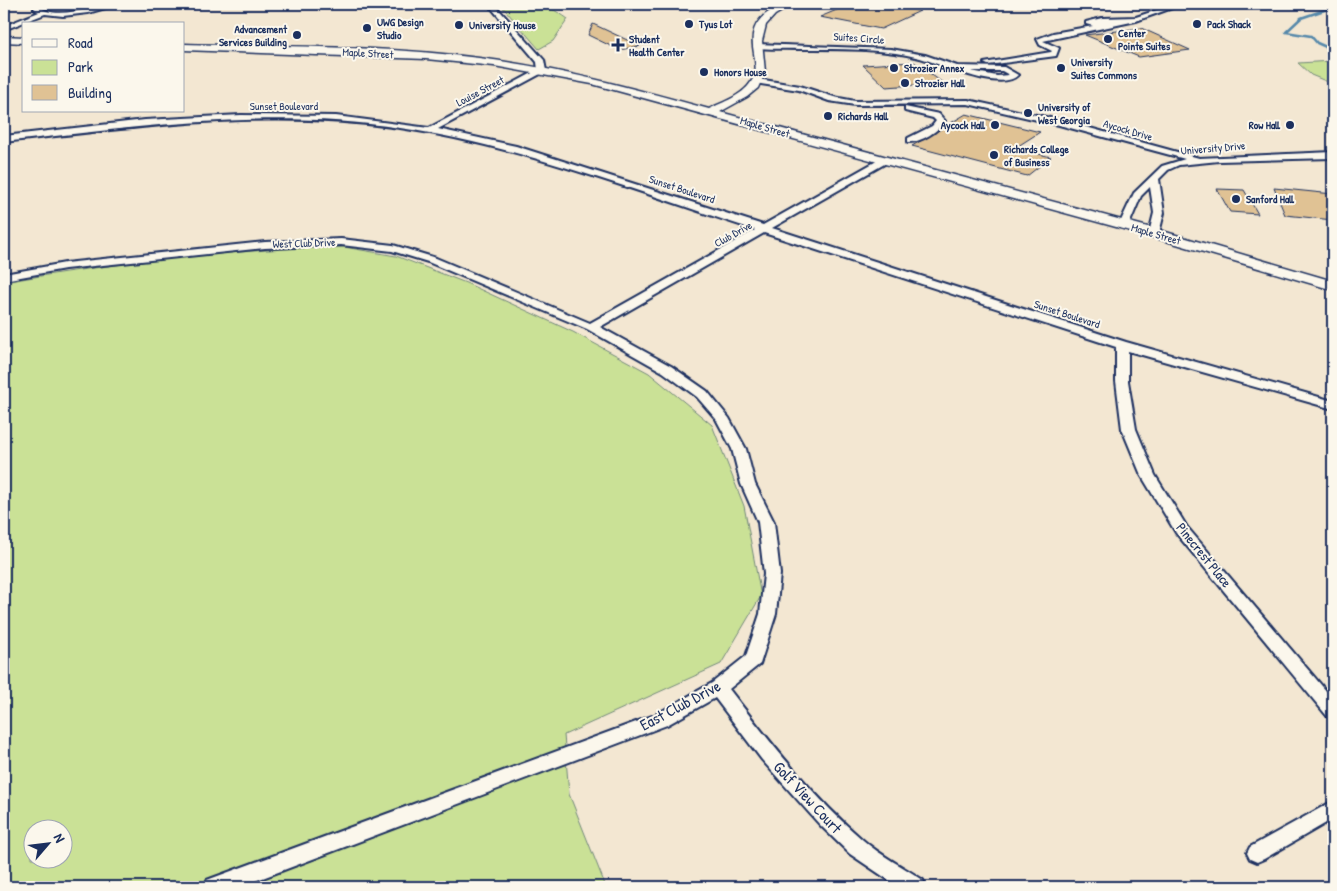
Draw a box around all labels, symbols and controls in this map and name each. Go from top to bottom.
place label: UWG Design Studio [377,15,424,42]
place label: Tyus Lot [698,17,733,32]
place label: Pack Shack [1207,17,1251,31]
place label: University House [469,18,536,33]
marker: Tyus Lot [683,18,695,30]
marker: Pack Shack [1191,18,1203,30]
marker: University House [453,19,465,31]
legend [22,22,185,112]
place label: Advancement Services Building [219,22,288,50]
marker: UWG Design Studio [361,22,373,34]
place label: Center Pointe Suites [1118,26,1171,53]
marker: Advancement Services Building [291,29,303,41]
street label: Suites Circle [833,29,886,47]
text: Road [68,32,93,53]
place label: Student Health Center [629,32,685,59]
marker: Center Pointe Suites [1102,33,1114,45]
marker: Student Health Center [611,38,625,52]
street label: Maple Street [342,45,394,61]
place label: University Suites Commons [1071,55,1138,82]
text: Park [68,56,93,77]
place label: Strozier Annex [904,61,965,75]
marker: Strozier Annex [888,62,900,74]
marker: University Suites Commons [1055,62,1067,74]
place label: Honors House [714,65,767,79]
marker: Honors House [698,66,710,78]
street label: Louise Street [454,72,506,109]
place label: Strozier Hall [915,76,966,90]
marker: Strozier Hall [899,77,911,89]
text: Building [68,82,112,103]
street label: Sunset Boulevard [250,99,319,113]
place label: University of West Georgia [1038,100,1092,128]
marker: University of West Georgia [1022,107,1034,119]
place label: Richards Hall [838,109,889,123]
marker: Richards Hall [822,110,834,122]
street label: Maple Street [739,113,792,141]
street label: Aycock Drive [1102,116,1155,144]
place label: Aycock Hall [941,118,986,133]
place label: Row Hall [1249,118,1281,132]
marker: Aycock Hall [989,119,1001,131]
marker: Row Hall [1284,119,1296,131]
street label: University Drive [1180,138,1247,158]
place label: Richards College of Business [1004,142,1069,169]
marker: Richards College of Business [988,149,1000,161]
street label: Sunset Boulevard [647,172,717,206]
place label: Sanford Hall [1246,192,1295,206]
marker: Sanford Hall [1230,193,1242,205]
street label: Club Drive [712,218,755,250]
street label: Maple Street [1130,220,1183,248]
street label: West Club Drive [272,235,336,251]
street label: Sunset Boulevard [1032,297,1102,331]
street label: Pinecrest Place [1172,518,1237,592]
street label: East Club Drive [636,674,725,735]
street label: Golf View Court [769,756,847,838]
north arrow [22,818,72,868]
text: N [50,830,70,846]

